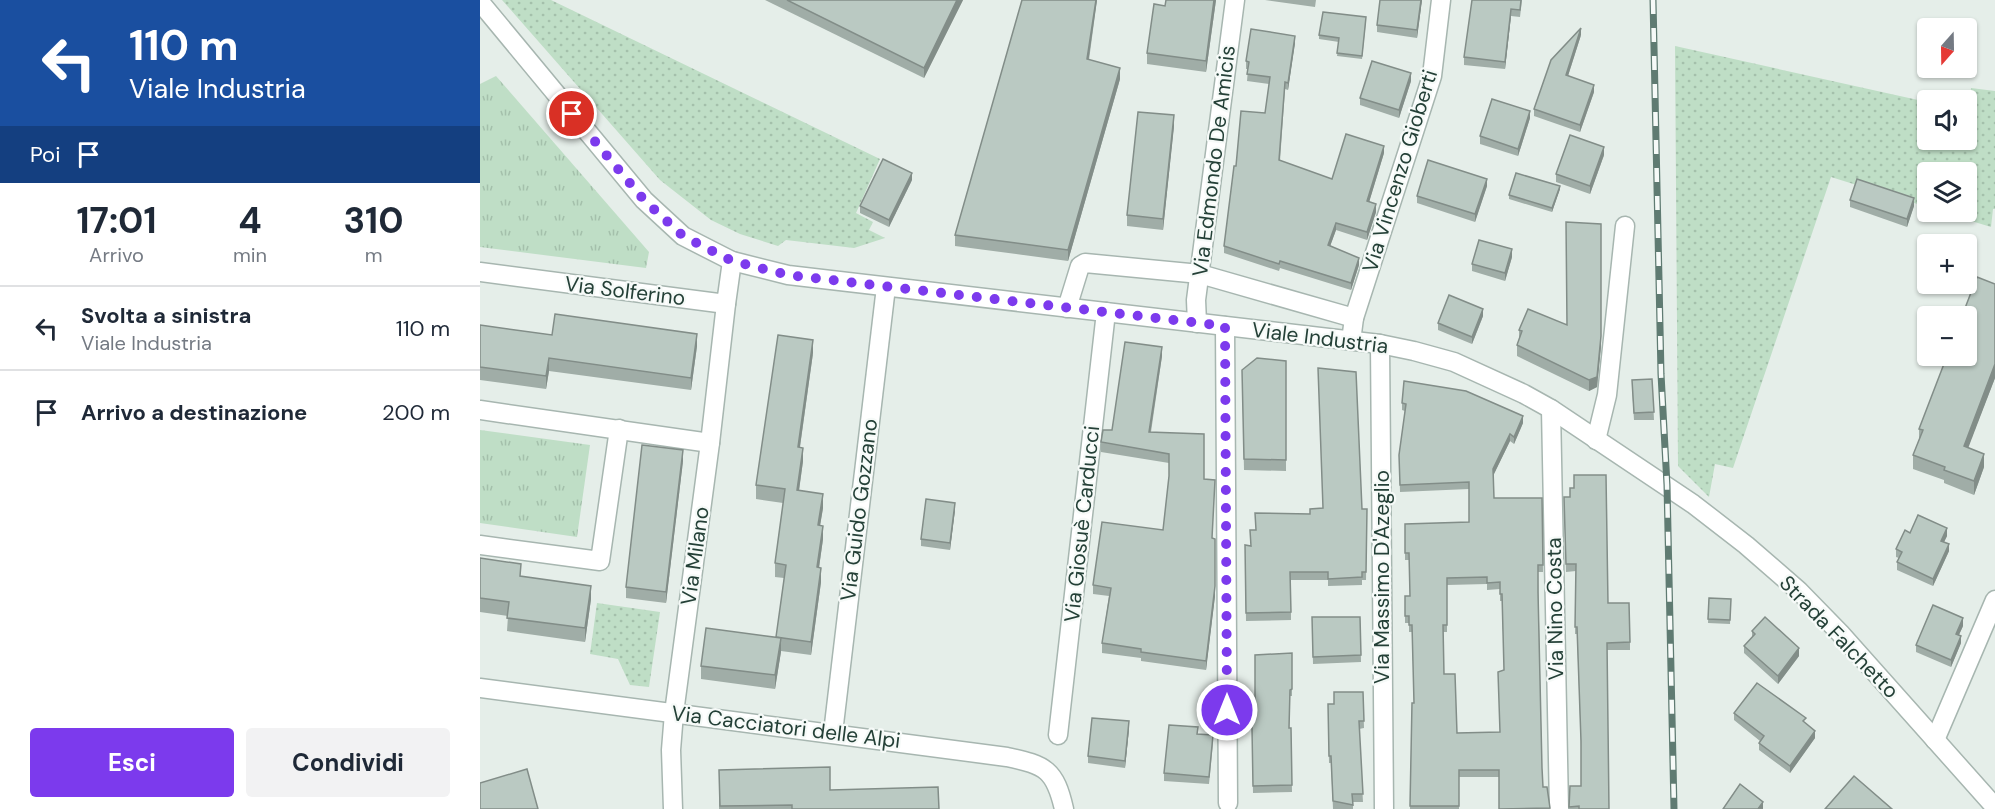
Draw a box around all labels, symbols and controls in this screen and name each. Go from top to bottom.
text: 110 m [129,18,239,73]
north arrow [1917,18,1977,78]
map controls [1917,18,1977,366]
icon: left [30,24,108,102]
street label: Via Edmondo De Amicis [1186,44,1242,278]
street label: Via Vincenzo Gioberti [1356,66,1444,276]
text: Viale Industria [129,71,306,106]
pin [546,88,597,139]
button: sound [1917,90,1977,150]
icon: arrive [555,97,588,130]
icon: arrive [72,138,105,171]
text: Poi [30,140,60,169]
button: layers [1917,162,1977,222]
text: 17:01 [76,197,157,244]
text: 4 [238,197,262,244]
text: 310 [344,197,404,244]
button: + [1917,234,1977,294]
text: Arrivo [89,242,144,268]
text: min [233,242,267,268]
text: m [365,242,382,268]
street label: Via Solferino [563,270,687,312]
text: Svolta a sinistra [81,301,251,330]
button: − [1917,306,1977,366]
icon: left [30,312,63,345]
text: 110 m [396,314,450,343]
street label: Viale Industria [1250,316,1390,360]
text: Viale Industria [81,330,212,356]
icon: arrive [30,396,63,429]
text: Arrivo a destinazione [81,398,307,427]
text: 200 m [382,398,450,427]
street label: Via Guido Gozzano [834,417,884,603]
street label: Via Giosuè Carducci [1058,424,1106,624]
street label: Via Massimo D'Azeglio [1368,470,1396,684]
street label: Via Milano [674,505,716,607]
street label: Via Nino Costa [1540,537,1570,681]
street label: Strada Falchetto [1773,569,1905,705]
position arrow [1195,678,1259,742]
street label: Via Cacciatori delle Alpi [670,699,902,755]
button: Esci [30,728,234,797]
button: Condividi [246,728,450,797]

